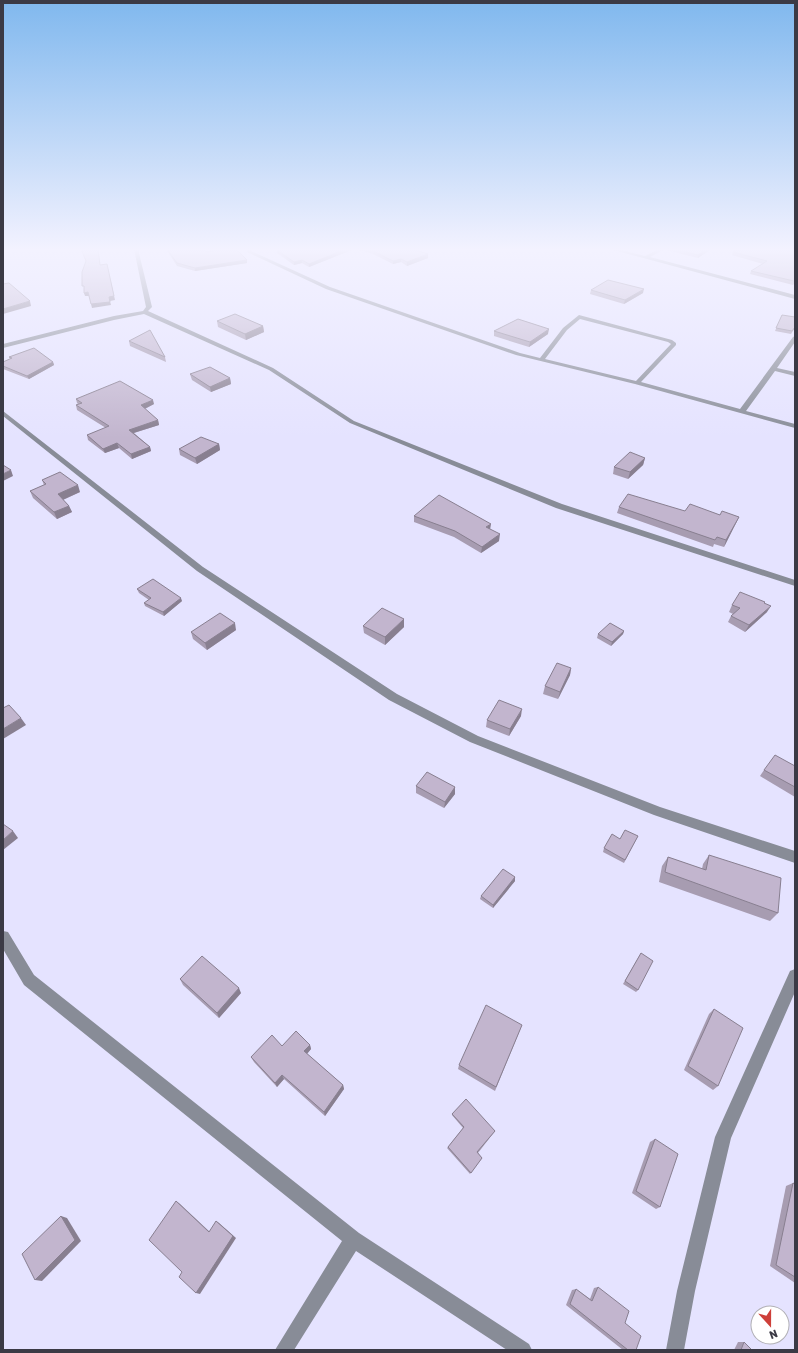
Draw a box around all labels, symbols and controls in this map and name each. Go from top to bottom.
north arrow [750,1305,790,1345]
text: N [767,1326,779,1341]

